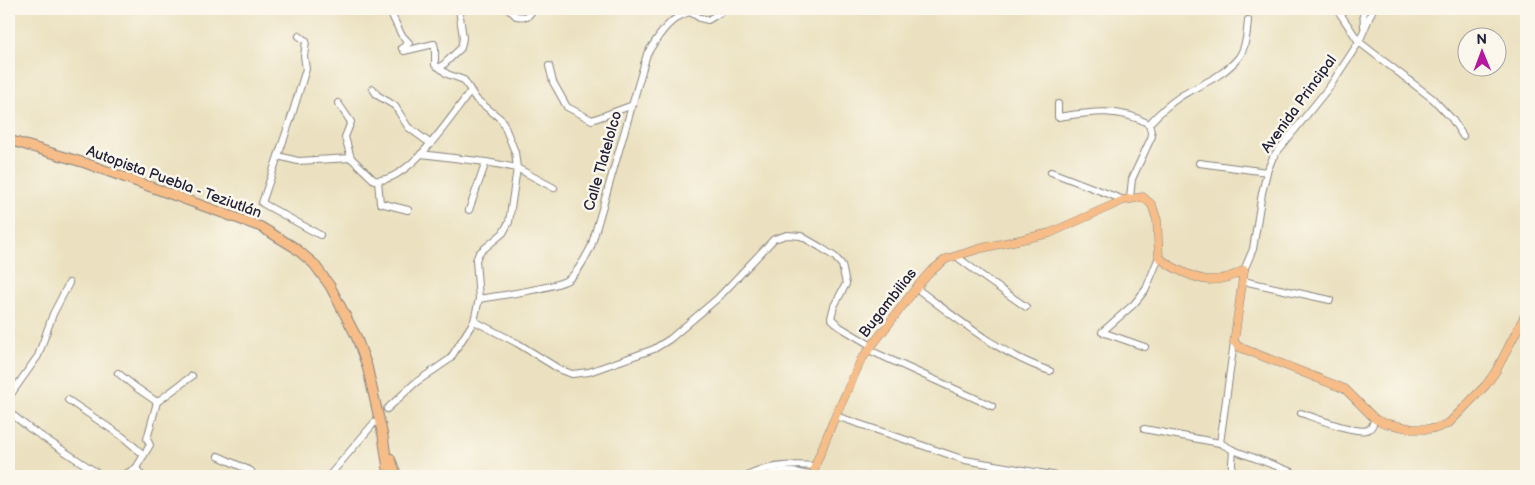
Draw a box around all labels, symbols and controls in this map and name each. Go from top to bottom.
north arrow [1458,28,1508,78]
text: N [1476,31,1487,48]
street label: Avenida Principal [1257,51,1341,157]
street label: Calle Tlatelolco [580,109,626,213]
street label: Autopista Puebla - Teziutlán [84,141,264,223]
street label: Bugambilias [855,264,921,342]

